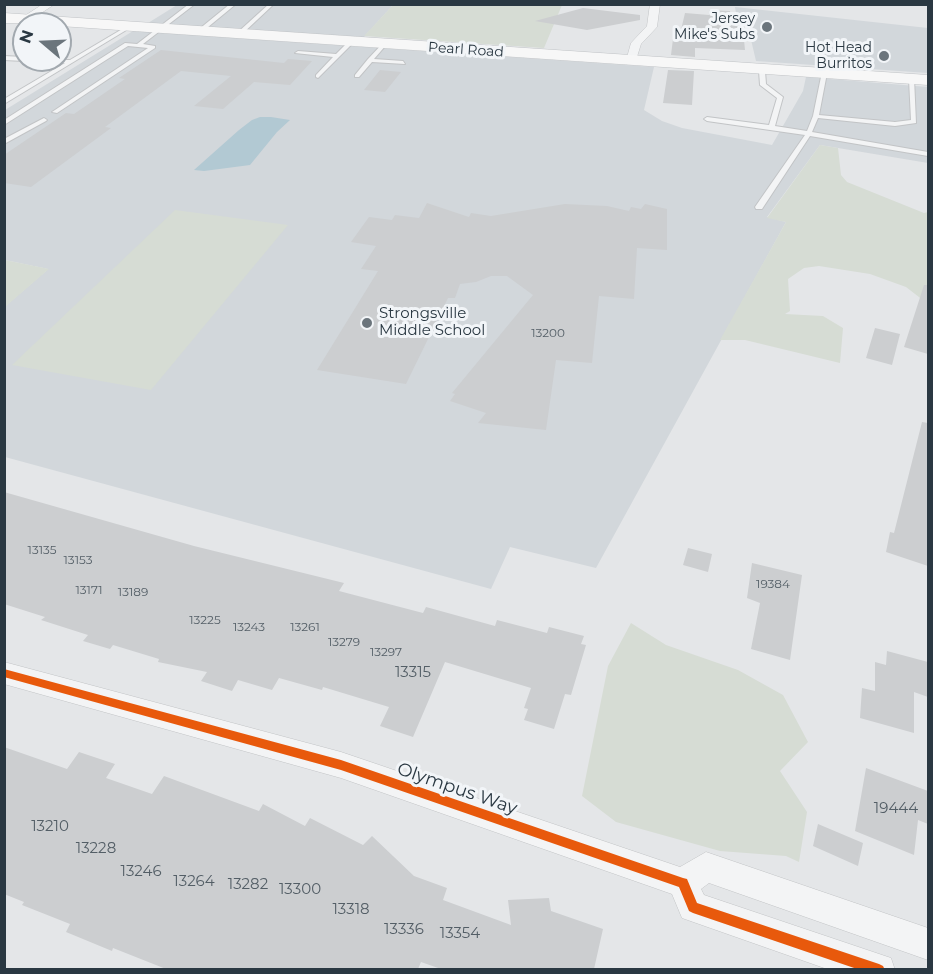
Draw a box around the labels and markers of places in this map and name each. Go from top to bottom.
place label: Jersey Mike's Subs [674,11,755,44]
marker: Jersey Mike's Subs [760,20,774,34]
place label: Hot Head Burritos [805,40,872,72]
marker: Hot Head Burritos [877,49,891,63]
place label: Strongsville Middle School [379,305,485,340]
marker: Strongsville Middle School [360,316,374,330]

